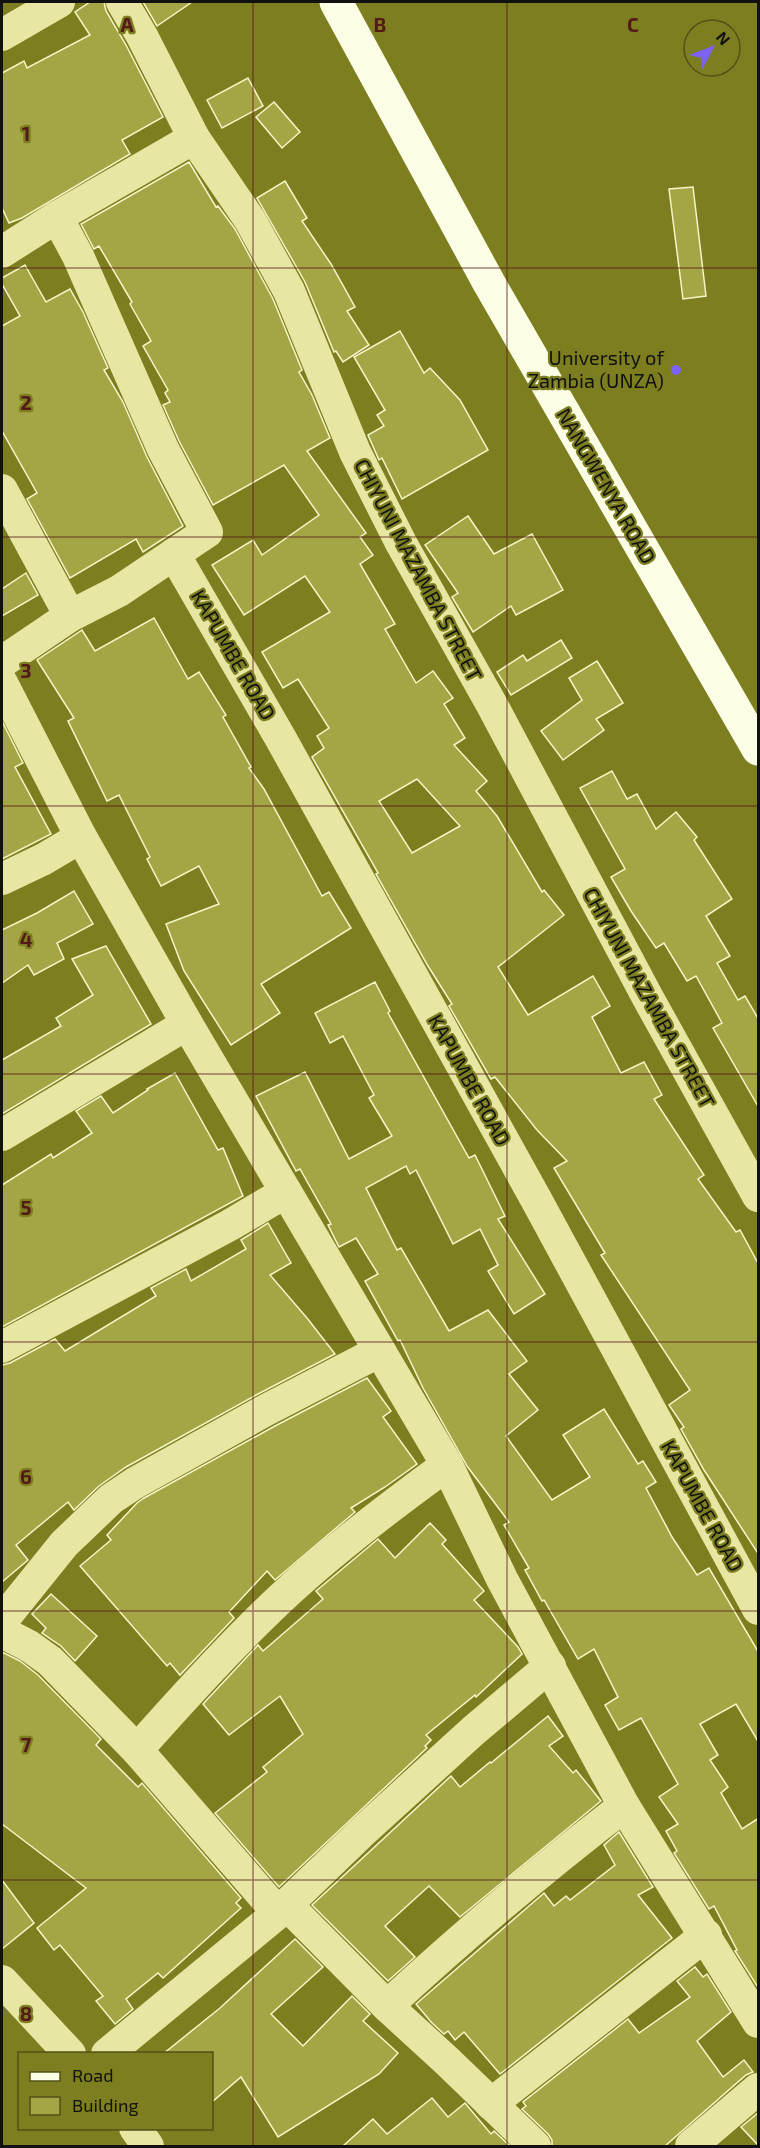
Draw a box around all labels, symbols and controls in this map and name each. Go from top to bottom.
text: A [120,12,134,36]
text: B [374,12,386,36]
text: C [627,12,639,36]
north arrow [682,18,742,78]
text: N [713,27,735,48]
text: 1 [22,121,30,145]
place label: University of Zambia (UNZA) [528,345,664,392]
marker: University of Zambia (UNZA) [669,363,683,377]
text: 2 [20,390,32,414]
street label: NANGWENYA ROAD [553,403,661,568]
street label: CHIYUNI MAZAMBA STREET [350,454,488,685]
street label: KAPUMBE ROAD [187,585,281,724]
text: 3 [20,658,32,682]
street label: CHIYUNI MAZAMBA STREET [579,883,721,1112]
text: 4 [20,927,33,951]
street label: KAPUMBE ROAD [424,1010,516,1149]
text: 5 [20,1195,32,1219]
street label: KAPUMBE ROAD [657,1436,749,1575]
text: 6 [20,1464,32,1488]
text: 7 [21,1732,32,1756]
text: 8 [20,2001,32,2025]
legend [18,2052,213,2130]
text: Road [72,2064,113,2086]
text: Building [72,2094,139,2116]

